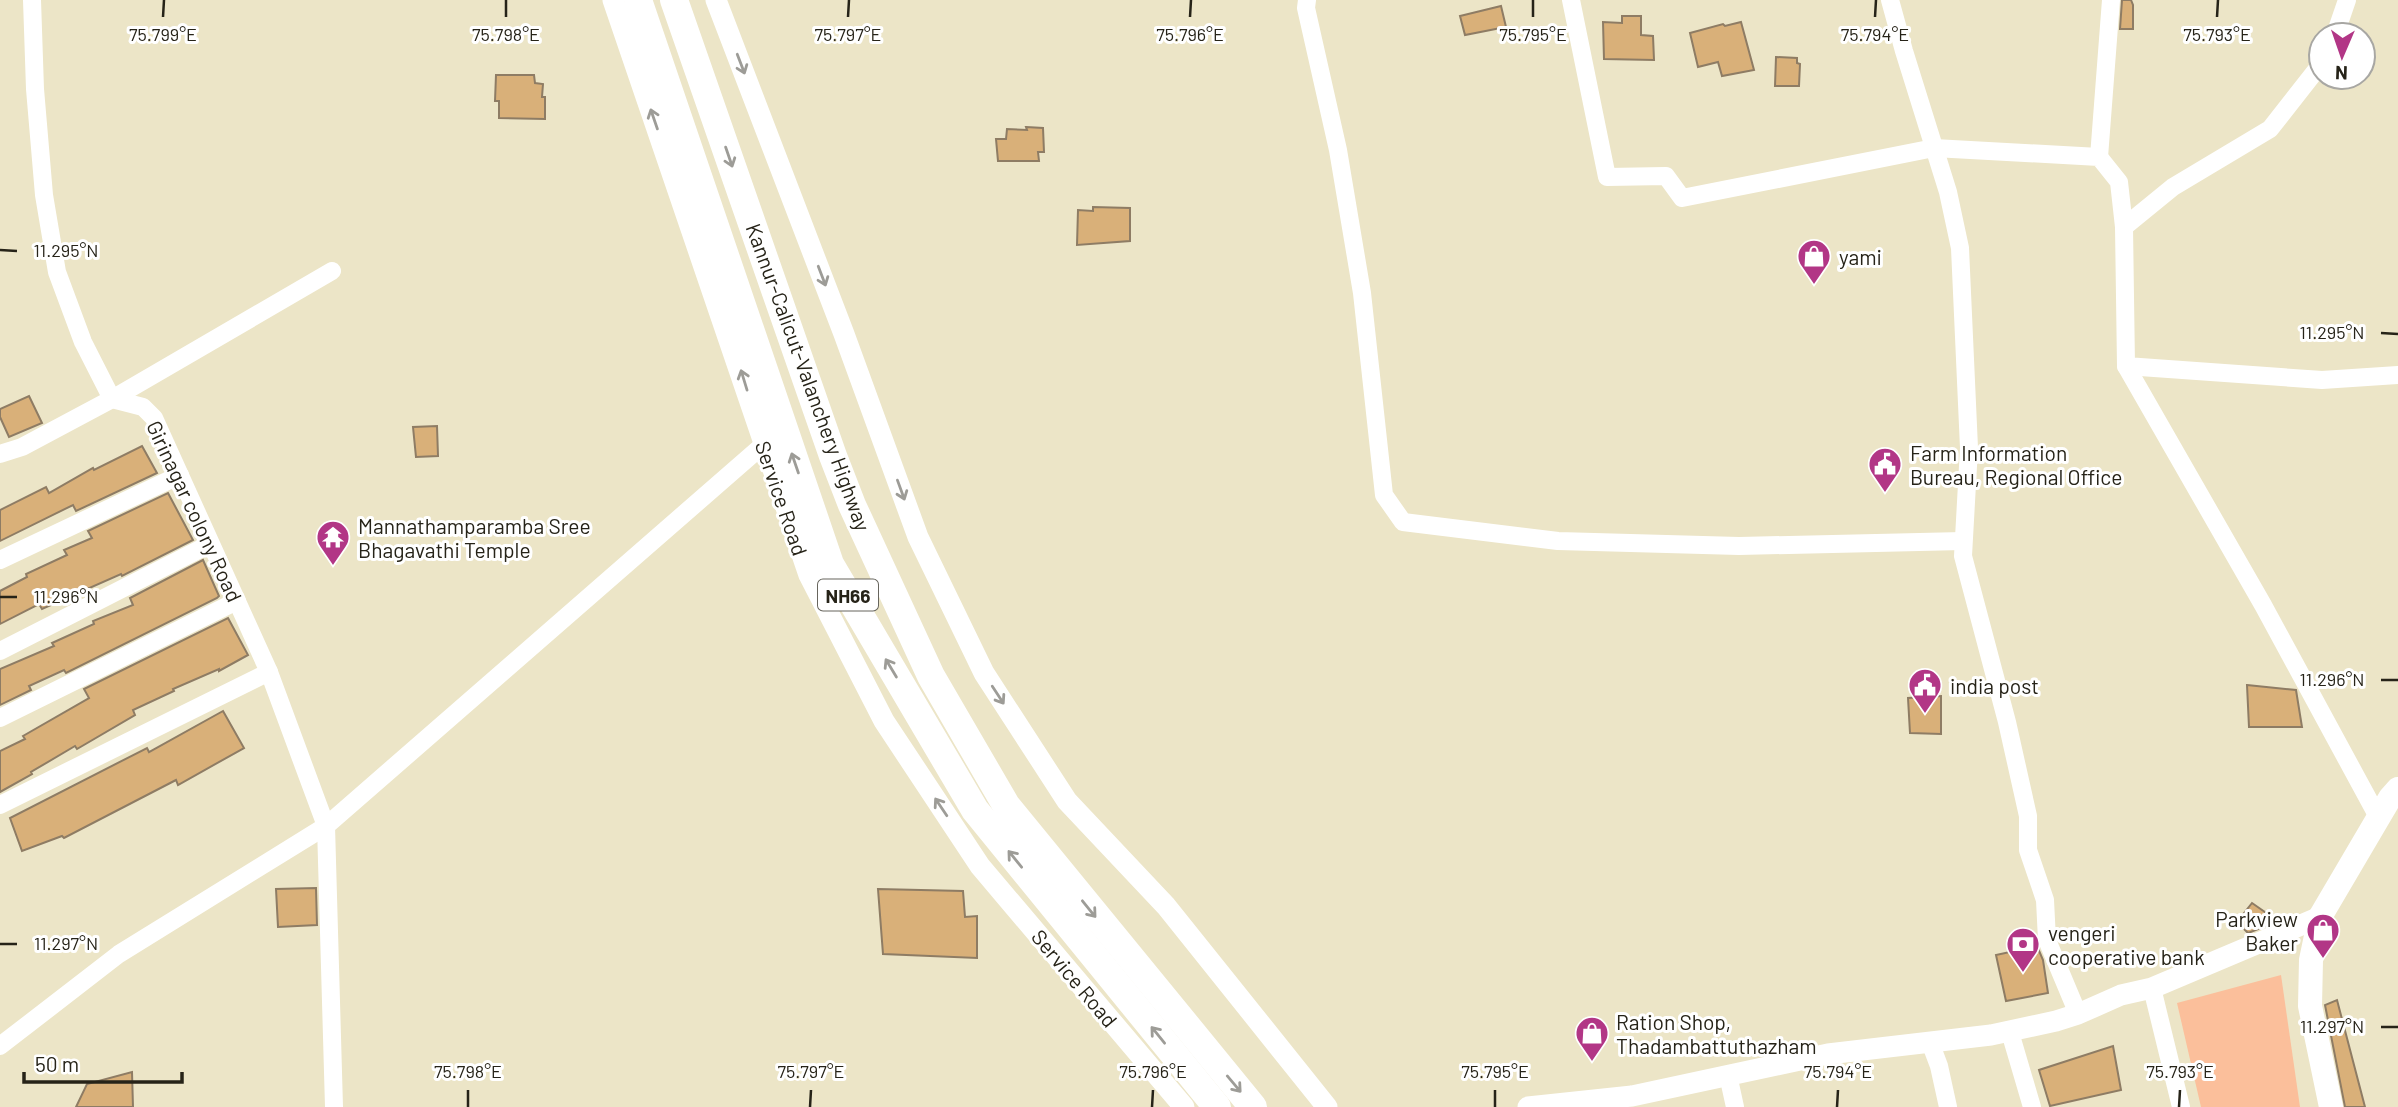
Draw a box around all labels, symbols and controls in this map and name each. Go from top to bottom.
north arrow [2307,21,2377,91]
text: 75.799°E [129,23,197,45]
text: 75.798°E [472,23,540,45]
text: 75.797°E [815,23,881,45]
text: 75.796°E [1156,23,1224,45]
text: 75.795°E [1499,23,1567,45]
text: 75.794°E [1841,23,1909,45]
text: 75.793°E [2183,23,2251,45]
one-way arrow [735,52,748,74]
text: N [2335,62,2348,85]
one-way arrow [647,108,659,130]
one-way arrow [724,145,736,167]
street label: Kannur-Calicut-Valanchery Highway [742,220,877,534]
shop icon: yami [1795,237,1833,286]
text: 11.295°N [34,239,98,261]
place label: yami [1839,244,1882,269]
one-way arrow [817,265,830,287]
text: 11.295°N [2300,321,2364,343]
one-way arrow [736,369,749,391]
street label: Girinagar colony Road [142,416,248,606]
street label: Service Road [751,437,813,559]
place label: Farm Information Bureau, Regional Office [1910,440,2122,489]
public building icon: Farm Information Bureau, Regional Office [1866,445,1904,494]
one-way arrow [788,453,800,475]
one-way arrow [896,478,908,500]
place label: Mannathamparamba Sree Bhagavathi Temple [358,513,591,562]
temple icon: Mannathamparamba Sree Bhagavathi Temple [314,518,352,567]
road number: NH66 [818,580,878,610]
text: 11.296°N [34,585,98,607]
one-way arrow [884,659,898,679]
public building icon: india post [1906,666,1944,715]
text: 11.296°N [2300,668,2364,690]
place label: india post [1950,673,2039,698]
one-way arrow [991,685,1005,704]
one-way arrow [934,798,948,817]
one-way arrow [1007,850,1023,868]
one-way arrow [1082,899,1097,917]
place label: Parkview Baker [2215,906,2298,955]
shop icon: Parkview Baker [2304,911,2342,960]
place label: vengeri cooperative bank [2048,920,2205,969]
street label: Service Road [1027,924,1123,1032]
bank icon: vengeri cooperative bank [2004,925,2042,974]
text: 11.297°N [34,932,98,954]
place label: Ration Shop, Thadambattuthazham [1616,1009,1817,1058]
shop icon: Ration Shop, Thadambattuthazham [1573,1014,1611,1063]
text: 11.297°N [2300,1015,2364,1037]
one-way arrow [1151,1027,1166,1045]
scale bar [24,1040,182,1084]
text: 50 m [35,1051,79,1076]
text: 75.798°E [434,1060,502,1082]
text: 75.797°E [778,1060,844,1082]
text: 75.796°E [1119,1060,1187,1082]
text: 75.795°E [1461,1060,1529,1082]
text: 75.794°E [1804,1060,1872,1082]
text: 75.793°E [2146,1060,2214,1082]
one-way arrow [1226,1075,1242,1093]

